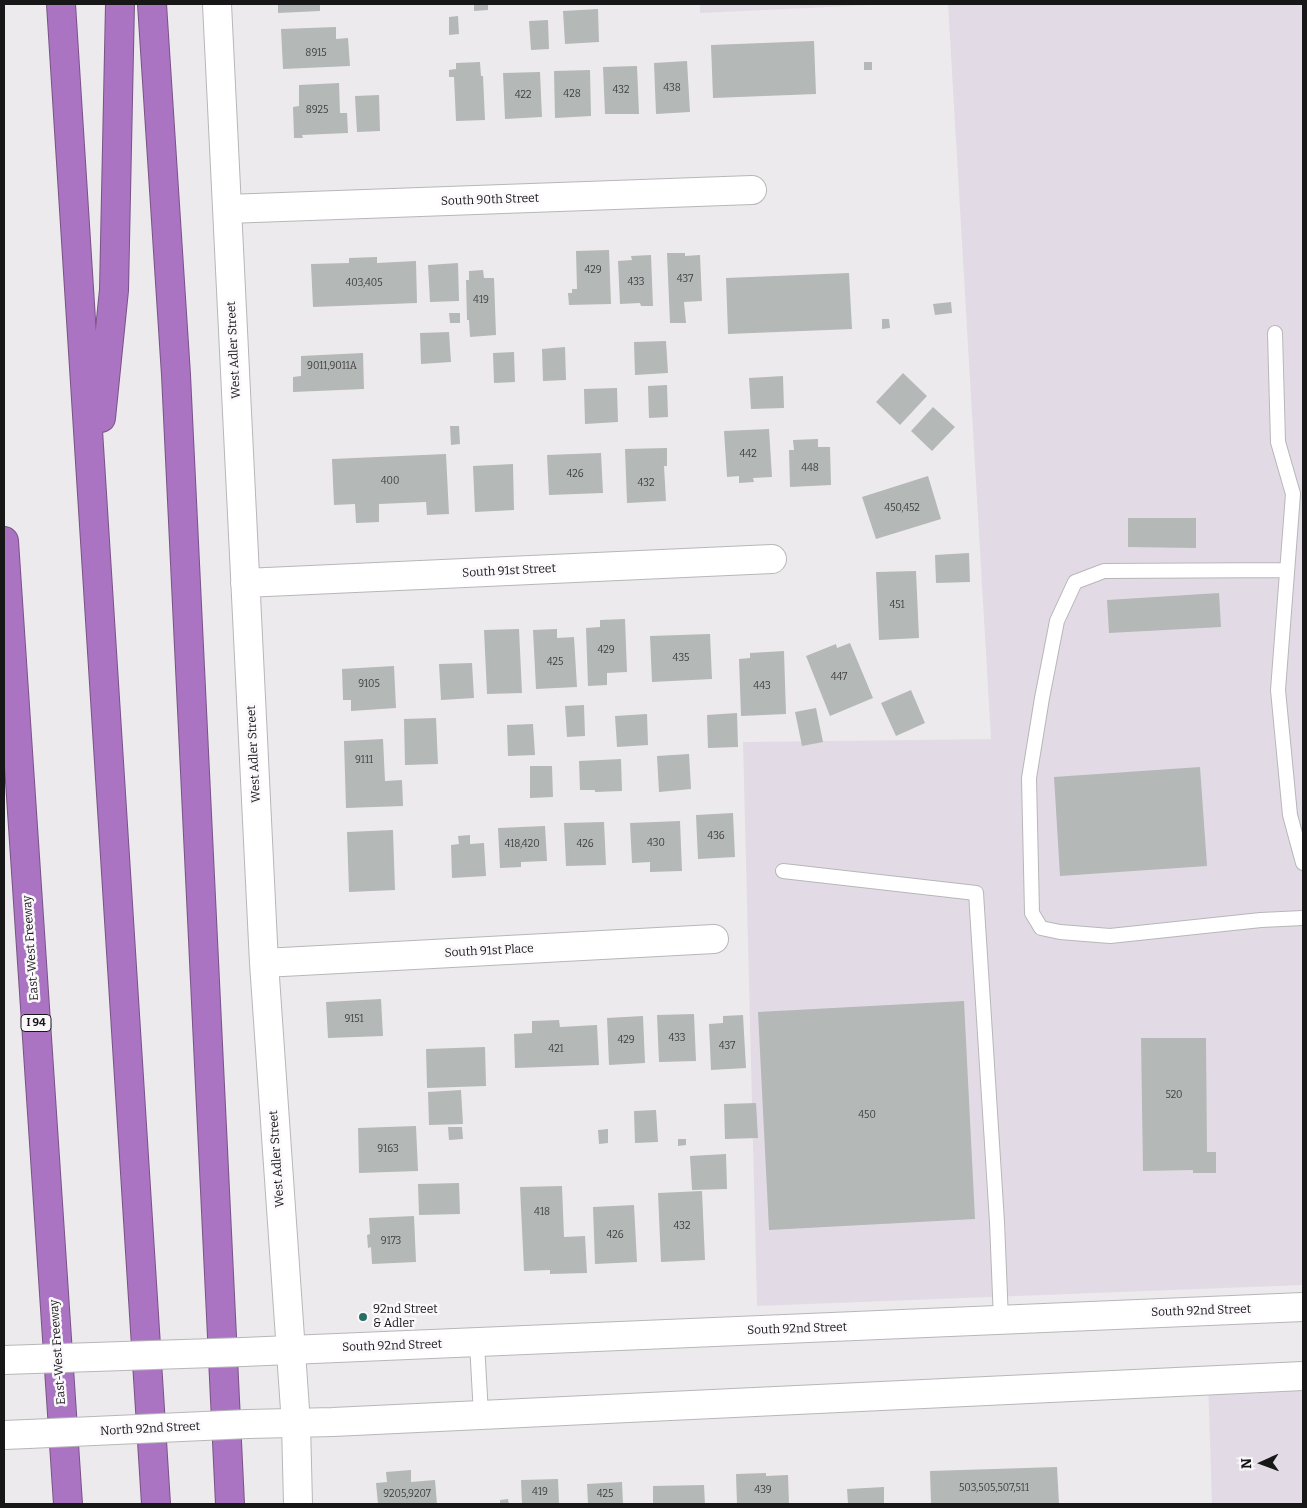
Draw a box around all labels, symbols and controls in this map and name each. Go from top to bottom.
house number: 8915 [305,47,327,59]
house number: 438 [663,82,681,94]
house number: 432 [613,84,629,96]
house number: 428 [563,88,581,100]
house number: 422 [515,89,531,101]
house number: 8925 [306,104,328,116]
street label: South 90th Street [441,191,539,209]
house number: 429 [584,264,602,276]
house number: 437 [677,273,693,285]
house number: 433 [627,276,645,288]
house number: 403,405 [345,277,383,289]
house number: 419 [473,294,489,306]
street label: West Adler Street [224,301,244,399]
house number: 9011,9011A [307,360,357,372]
house number: 442 [739,448,757,460]
house number: 448 [801,462,819,474]
house number: 426 [566,468,584,480]
house number: 400 [381,475,399,487]
house number: 432 [638,477,654,489]
house number: 450,452 [884,502,920,514]
street label: South 91st Street [462,561,556,581]
house number: 451 [889,599,905,611]
house number: 429 [597,644,615,656]
house number: 435 [673,652,689,664]
house number: 425 [547,656,563,668]
house number: 447 [831,671,847,683]
house number: 9105 [358,678,380,690]
house number: 443 [753,680,771,692]
street label: West Adler Street [244,705,264,803]
house number: 9111 [355,754,373,766]
house number: 436 [707,830,725,842]
house number: 430 [647,837,665,849]
house number: 418,420 [504,838,540,850]
house number: 426 [576,838,594,850]
street label: East-West Freeway [20,895,42,1001]
street label: South 91st Place [444,941,534,961]
house number: 9151 [344,1013,364,1025]
road number: I 94 [21,1014,51,1032]
house number: 433 [668,1032,686,1044]
house number: 429 [617,1034,635,1046]
house number: 437 [719,1040,735,1052]
house number: 421 [548,1043,564,1055]
house number: 520 [1165,1089,1183,1101]
house number: 450 [858,1109,876,1121]
street label: West Adler Street [266,1110,288,1208]
house number: 9163 [377,1143,399,1155]
house number: 418 [534,1206,550,1218]
house number: 432 [674,1220,690,1232]
house number: 426 [606,1229,624,1241]
house number: 9173 [381,1235,401,1247]
street label: East-West Freeway [47,1299,69,1405]
street label: South 92nd Street [1151,1302,1251,1320]
place label: 92nd Street & Adler [373,1303,438,1331]
marker: 92nd Street & Adler [357,1311,369,1323]
street label: South 92nd Street [747,1320,847,1338]
street label: South 92nd Street [342,1337,442,1355]
street label: North 92nd Street [100,1419,200,1439]
north arrow [1237,1438,1287,1488]
text: N [1238,1458,1255,1469]
house number: 503,505,507,511 [959,1482,1029,1494]
house number: 439 [754,1484,772,1496]
house number: 419 [532,1486,548,1498]
house number: 9205,9207 [383,1488,431,1500]
house number: 425 [597,1488,613,1500]

